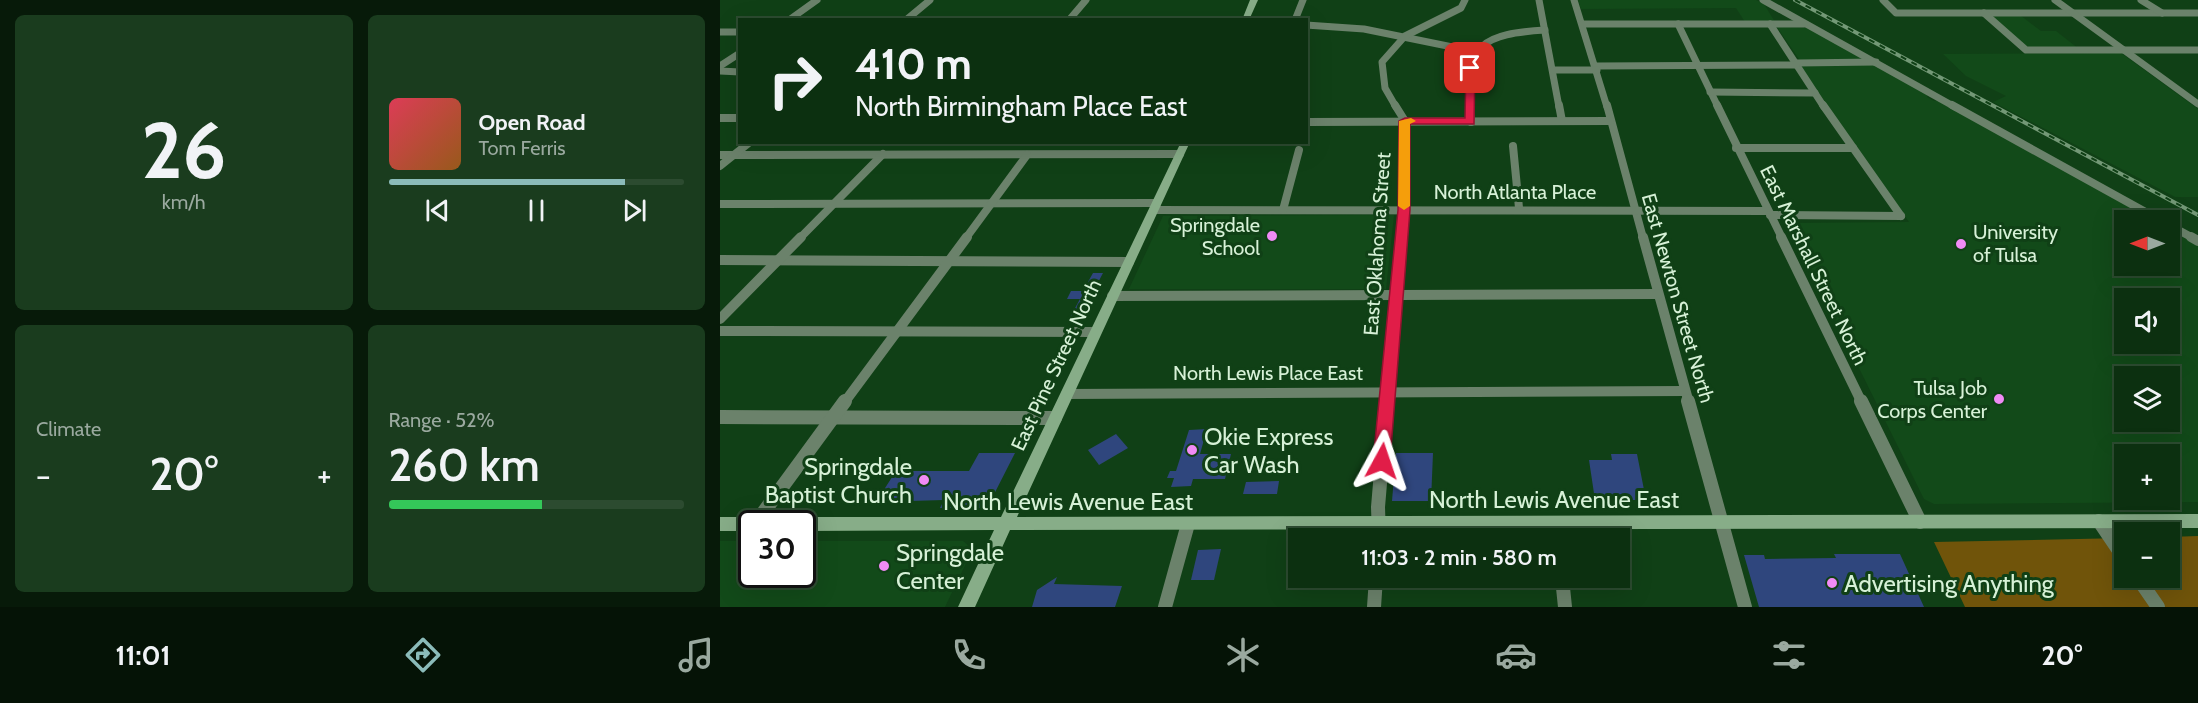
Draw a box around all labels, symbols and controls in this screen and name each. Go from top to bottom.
text: 410 m [855,38,972,90]
icon: right [756,42,834,120]
pin [1444,42,1495,93]
icon: arrive [1453,51,1486,84]
text: North Birmingham Place East [855,90,1187,123]
text: 26 [141,103,226,198]
text: Open Road [479,109,586,136]
text: Tom Ferris [479,136,566,160]
street label: East Oklahoma Street [1359,151,1395,336]
street label: East Marshall Street North [1755,161,1873,369]
street label: North Atlanta Place [1434,180,1596,204]
text: km/h [162,190,206,214]
street label: East Newton Street North [1637,191,1719,405]
icon: previous [421,194,454,227]
icon: pause [520,194,553,227]
icon: next [618,194,651,227]
north arrow [2114,210,2180,276]
map controls [2114,210,2180,588]
place label: Springdale School [1170,213,1260,260]
place label: University of Tulsa [1973,220,2058,267]
marker: Springdale School [1265,229,1279,243]
marker: University of Tulsa [1954,237,1968,251]
street label: East Pine Street North [1006,276,1106,454]
button: sound [2114,288,2180,354]
street label: North Lewis Place East [1173,361,1363,385]
button: layers [2114,366,2180,432]
place label: Tulsa Job Corps Center [1877,376,1988,423]
marker: Tulsa Job Corps Center [1992,392,2006,406]
text: Range · 52% [389,408,494,432]
text: Climate [36,417,101,441]
place label: Okie Express Car Wash [1204,422,1333,479]
position arrow [1350,429,1414,493]
text: 260 km [389,438,540,492]
marker: Okie Express Car Wash [1185,443,1199,457]
button: + [2114,444,2180,510]
text: 20° [150,447,218,501]
place label: Springdale Baptist Church [765,452,912,509]
text: − [36,455,51,495]
text: + [317,455,331,495]
marker: Springdale Baptist Church [917,473,931,487]
street label: North Lewis Avenue East [1429,485,1679,514]
street label: North Lewis Avenue East [943,487,1193,516]
speed limit sign: 30 [738,510,816,588]
button: − [2114,522,2180,588]
place label: Springdale Center [896,538,1004,595]
text: 11:03 · 2 min · 580 m [1361,544,1557,571]
marker: Springdale Center [877,559,891,573]
place label: Advertising Anything [1844,569,2055,598]
marker: Advertising Anything [1825,576,1839,590]
icon: directions [402,634,444,676]
icon: music [675,634,717,676]
icon: phone [948,634,990,676]
icon: climate [1222,634,1264,676]
icon: car [1495,634,1537,676]
icon: filters [1768,634,1810,676]
text: 11:01 [116,639,171,672]
text: 20° [2041,639,2082,672]

